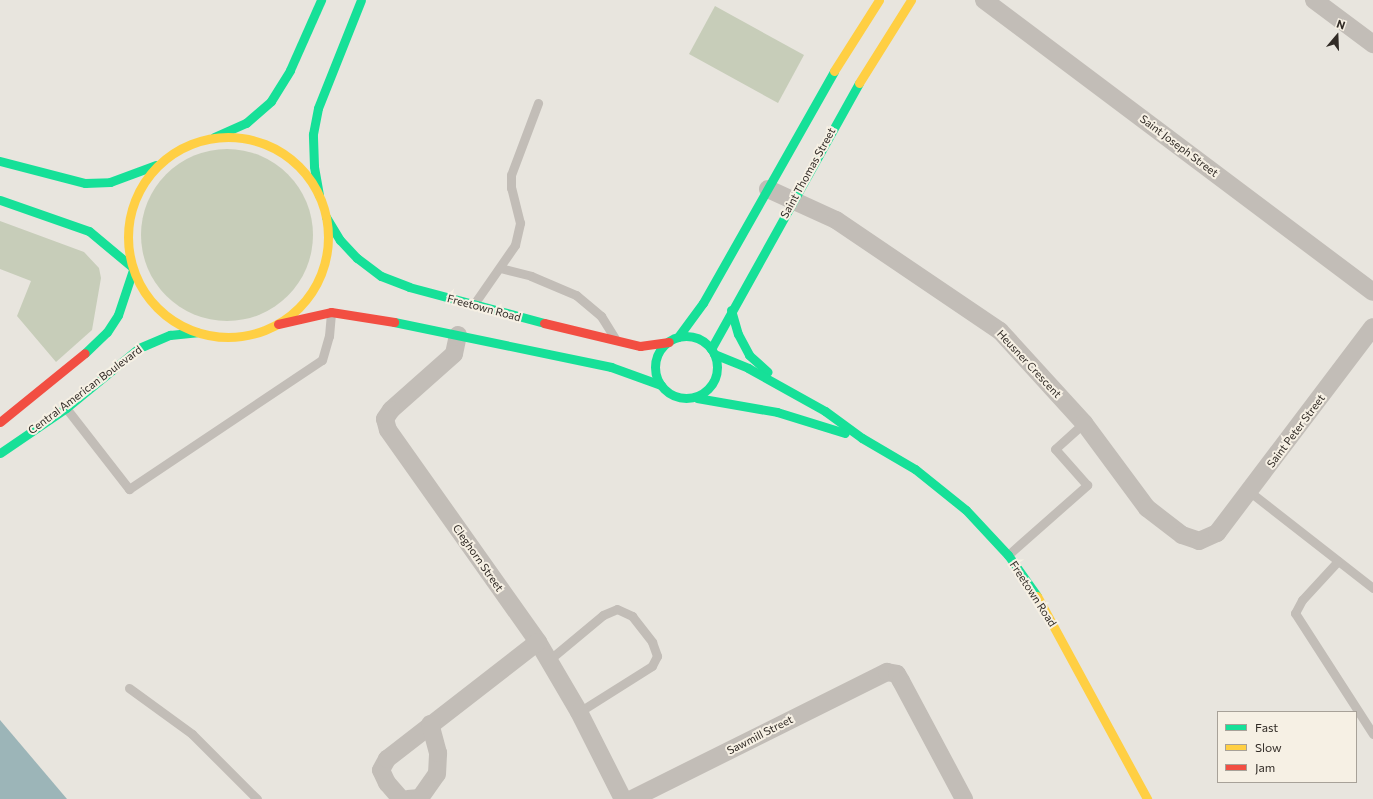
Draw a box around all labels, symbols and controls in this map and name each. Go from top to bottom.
north arrow [1317,16,1357,56]
text: N [1335,17,1347,32]
street label: Saint Joseph Street [1137,112,1221,180]
street label: Saint Thomas Street [778,125,838,221]
street label: Freetown Road [446,292,522,324]
street label: Heusner Crescent [994,327,1064,401]
street label: Central American Boulevard [26,343,144,437]
street label: Saint Peter Street [1264,392,1328,470]
street label: Cleghorn Street [450,522,506,594]
street label: Freetown Road [1007,559,1059,629]
legend [1217,711,1357,783]
street label: Sawmill Street [725,713,795,757]
text: Fast [1255,720,1278,734]
text: Slow [1255,740,1282,754]
text: Jam [1255,760,1275,774]

